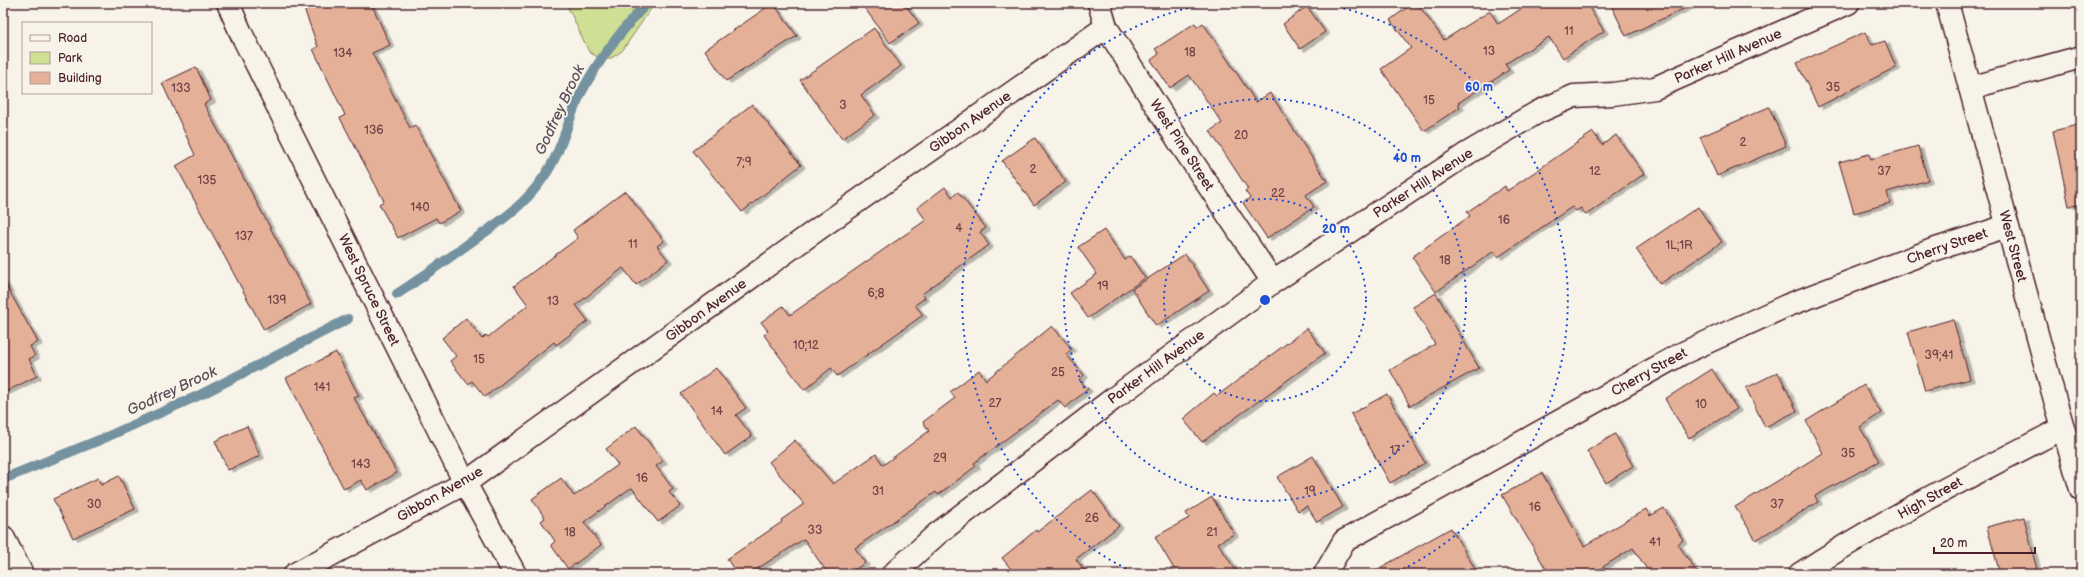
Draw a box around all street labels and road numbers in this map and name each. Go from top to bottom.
street label: Parker Hill Avenue [1672,25,1784,87]
street label: Gibbon Avenue [926,87,1014,157]
street label: West Pine Street [1146,96,1218,194]
street label: Parker Hill Avenue [1370,144,1476,222]
street label: West Street [1995,208,2031,284]
street label: Cherry Street [1904,224,1990,268]
street label: West Spruce Street [335,231,404,349]
street label: Gibbon Avenue [662,275,750,345]
street label: Parker Hill Avenue [1104,326,1208,408]
street label: Cherry Street [1608,344,1691,400]
street label: Gibbon Avenue [394,463,486,525]
street label: High Street [1895,473,1966,523]

